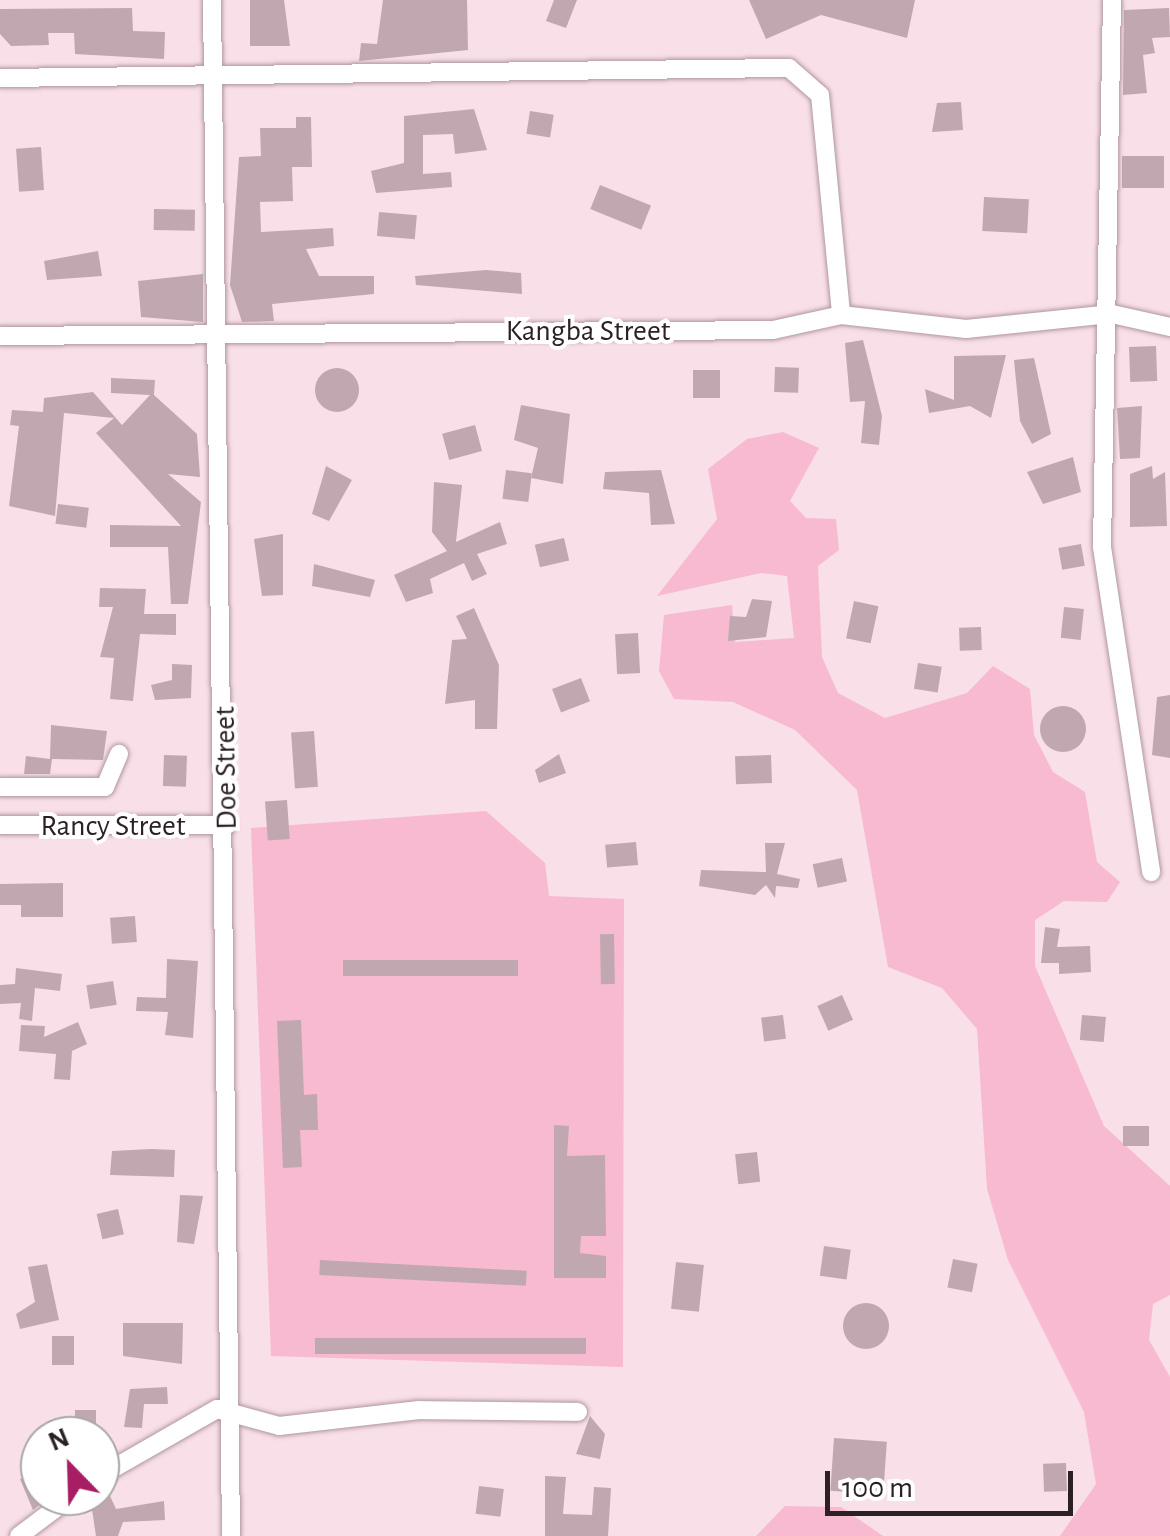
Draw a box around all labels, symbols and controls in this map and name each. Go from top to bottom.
street label: Kangba Street [506,313,670,349]
street label: Doe Street [207,706,245,830]
street label: Rancy Street [40,808,186,844]
north arrow [20,1416,120,1516]
text: N [45,1424,73,1457]
scale bar [830,1451,1078,1513]
text: 100 m [842,1473,913,1503]

